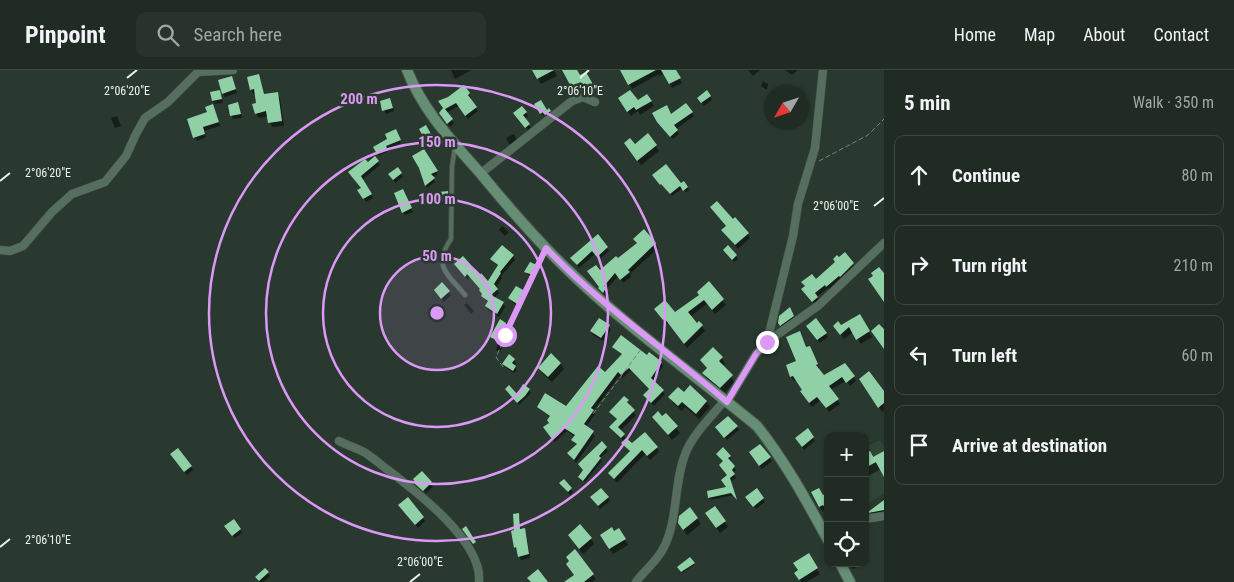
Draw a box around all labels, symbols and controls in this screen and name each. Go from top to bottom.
search box [136,12,486,57]
text: Pinpoint [25,21,106,49]
icon: search [154,21,182,49]
text: Search here [194,23,282,46]
text: Home [954,24,996,45]
text: Map [1024,24,1055,45]
text: About [1083,24,1125,45]
text: Contact [1153,24,1209,45]
text: 2°06'20"E [104,84,150,98]
text: 2°06'10"E [557,84,603,98]
north arrow [764,85,809,130]
text: 200 m [340,90,378,108]
text: 5 min [904,91,951,115]
text: Walk · 350 m [1133,93,1214,112]
text: 150 m [418,133,456,151]
icon: ahead [905,161,933,189]
text: Continue [952,164,1020,187]
text: 2°06'20"E [25,166,71,180]
text: 80 m [1181,166,1213,185]
text: 100 m [418,190,456,208]
text: 2°06'00"E [813,199,859,213]
text: 50 m [422,247,452,265]
icon: right [905,251,933,279]
text: Turn right [952,254,1027,277]
text: 210 m [1174,256,1213,275]
centre of rings [428,304,446,322]
route start [494,324,517,347]
route end [756,331,779,354]
icon: left [905,341,933,369]
text: Turn left [952,344,1017,367]
text: 60 m [1181,346,1213,365]
icon: arrive [905,431,933,459]
map controls [824,432,869,567]
button: + [824,432,869,477]
text: Arrive at destination [952,434,1107,457]
button: − [824,477,869,522]
button: locate [824,522,869,567]
text: 2°06'10"E [25,533,71,547]
text: 2°06'00"E [397,555,443,569]

